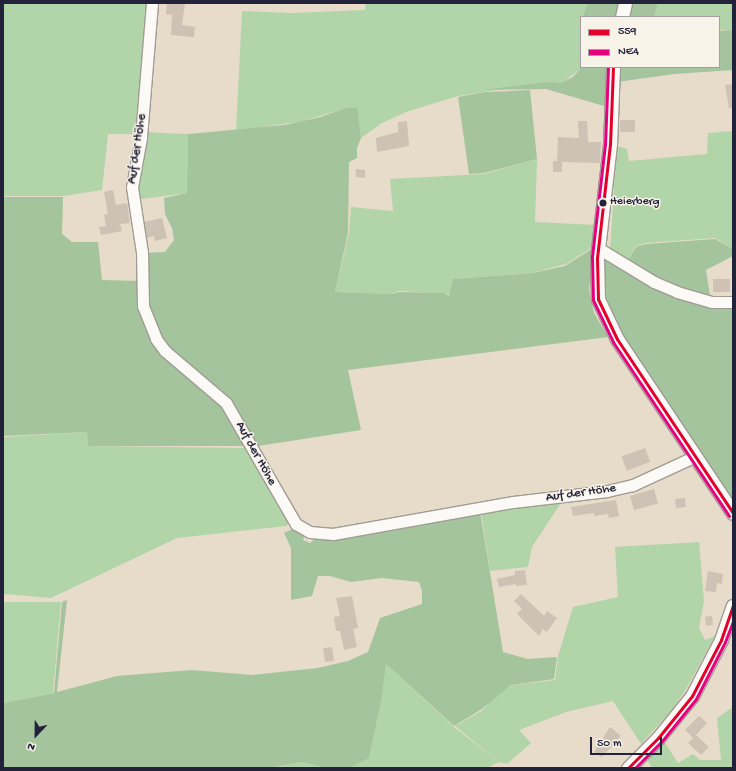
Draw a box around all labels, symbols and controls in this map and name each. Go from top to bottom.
legend [580,16,720,68]
text: 559 [618,25,637,39]
text: NE4 [618,45,639,59]
street label: Auf der Höhe [125,113,151,185]
place label: Heierberg [610,196,660,210]
marker: Heierberg [598,198,608,208]
street label: Auf der Höhe [231,419,279,489]
street label: Auf der Höhe [545,481,617,507]
north arrow [16,715,56,755]
scale bar [592,729,664,755]
text: 50 m [597,737,622,751]
text: N [26,739,37,753]

